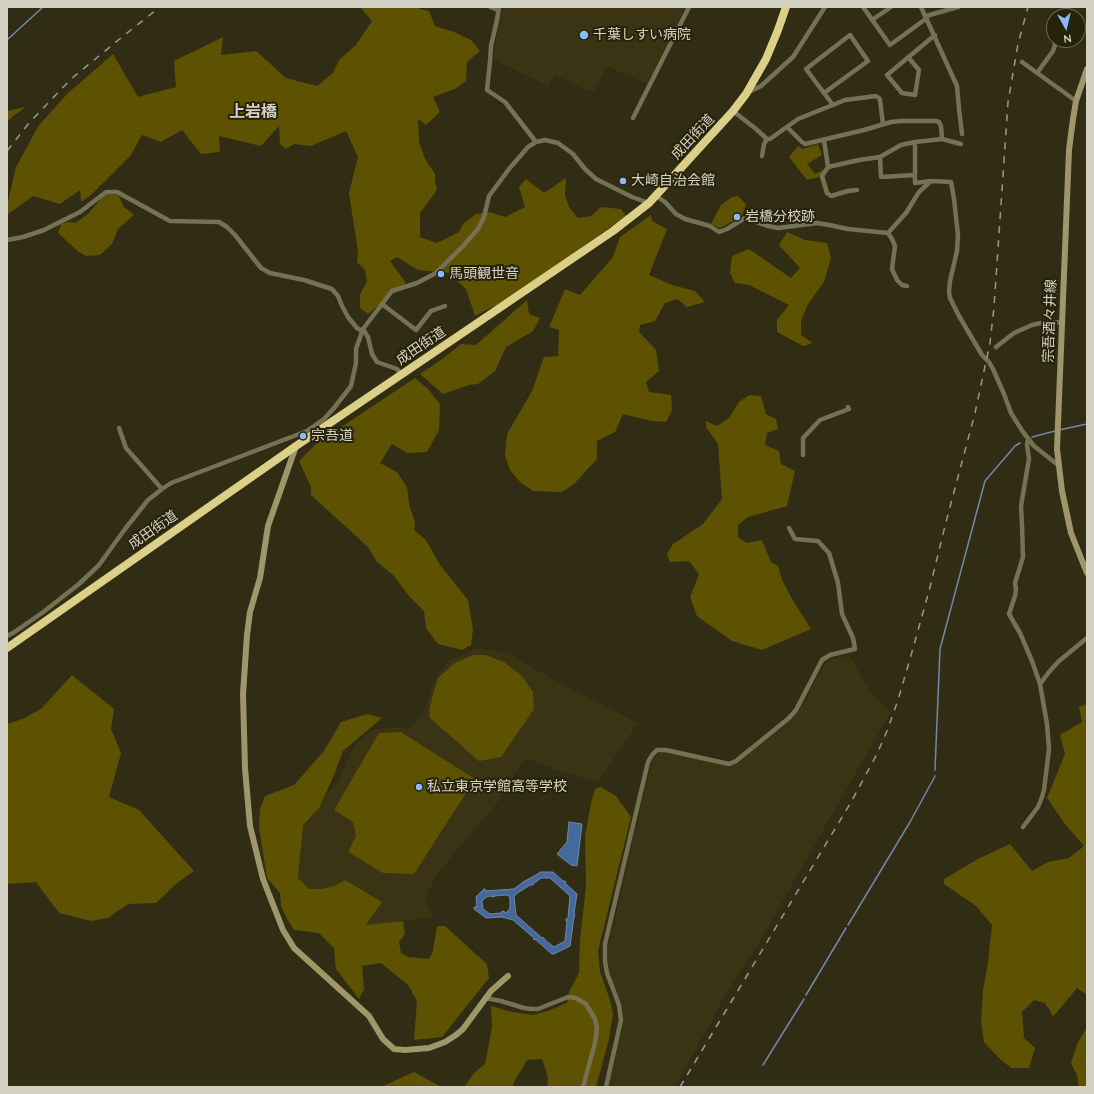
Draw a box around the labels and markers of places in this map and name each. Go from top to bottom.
place label: 千葉しすい病院 [593,27,691,43]
marker: 千葉しすい病院 [578,29,590,41]
place label: 大崎自治会館 [631,173,715,189]
marker: 大崎自治会館 [618,176,628,186]
place label: 岩橋分校跡 [745,209,815,225]
marker: 岩橋分校跡 [732,212,742,222]
place label: 馬頭観世音 [449,266,519,282]
marker: 馬頭観世音 [436,269,446,279]
place label: 宗吾道 [311,428,353,444]
marker: 宗吾道 [298,431,308,441]
place label: 私立東京学館高等学校 [427,779,567,795]
marker: 私立東京学館高等学校 [414,782,424,792]

